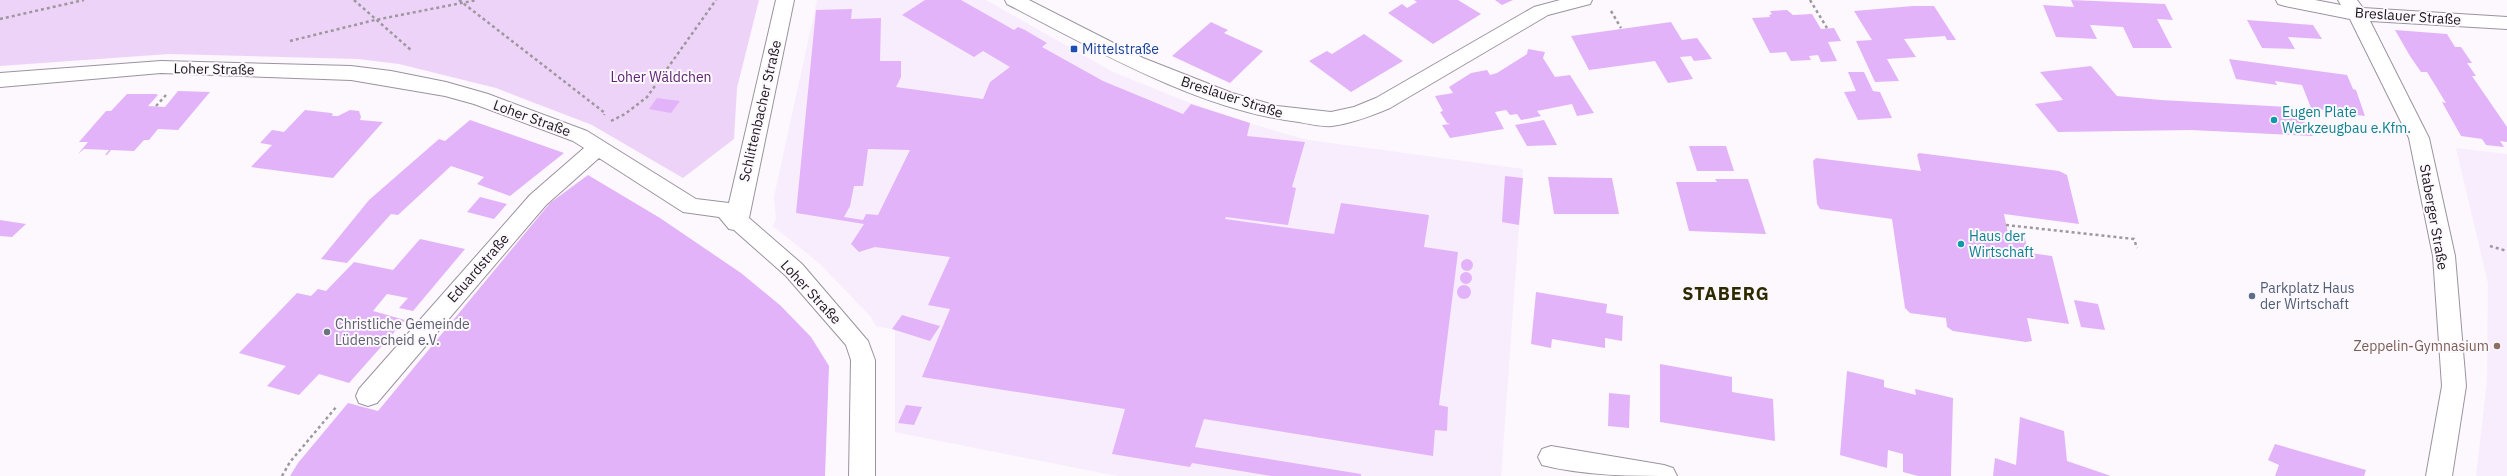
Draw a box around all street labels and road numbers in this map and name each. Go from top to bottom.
street label: Breslauer Straße [2354,3,2462,29]
street label: Schlittenbacher Straße [735,38,785,184]
street label: Loher Straße [173,59,255,79]
street label: Breslauer Straße [1179,72,1286,122]
street label: Loher Straße [491,96,573,140]
street label: Staberger Straße [2416,163,2452,271]
street label: Eduardstraße [443,230,513,306]
street label: Loher Straße [777,256,845,328]

